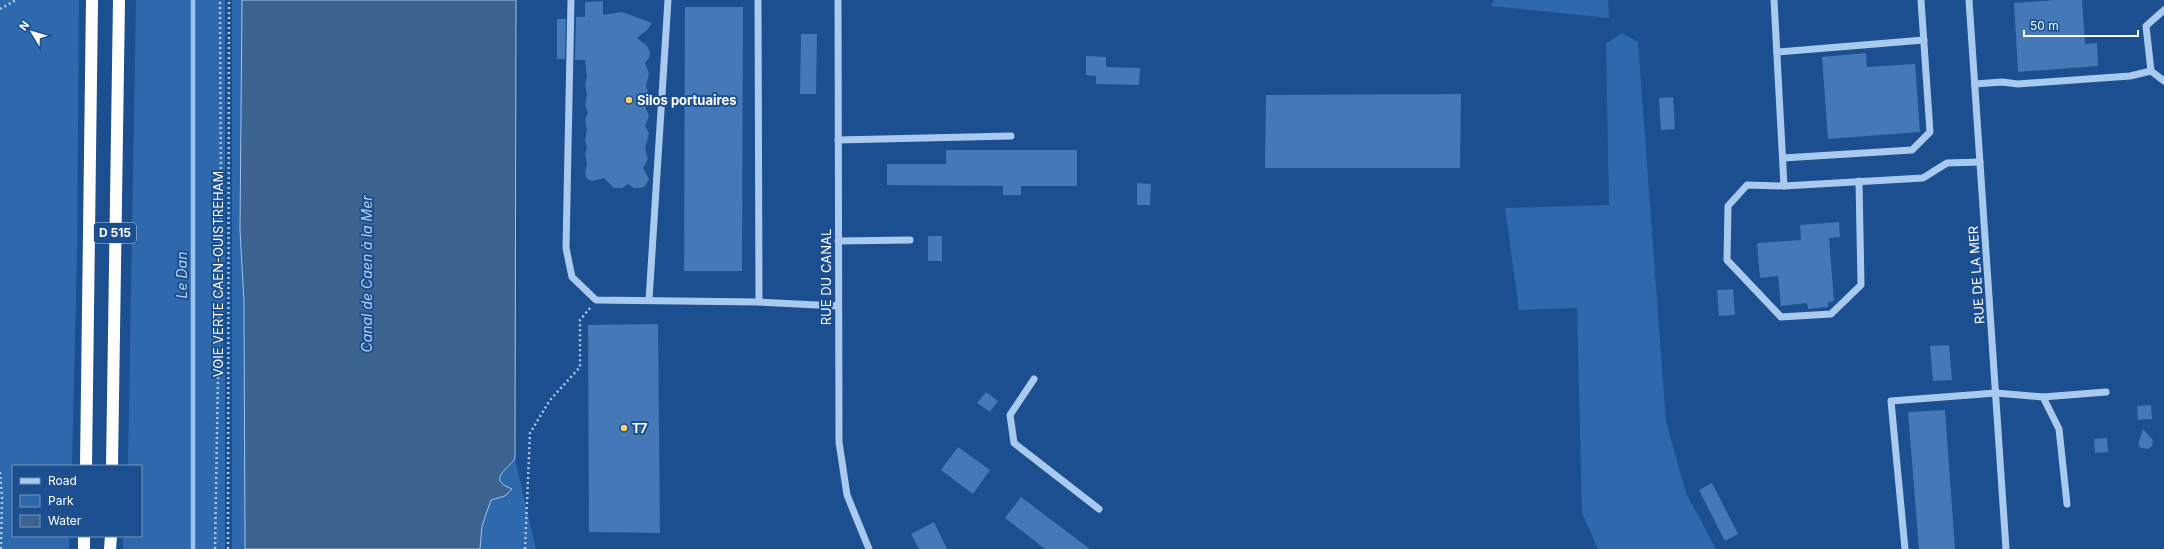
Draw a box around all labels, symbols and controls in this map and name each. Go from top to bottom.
north arrow [12,12,52,52]
scale bar [2024,12,2138,38]
text: N [16,18,32,33]
text: 50 m [2030,18,2059,33]
place label: Silos portuaires [637,92,737,108]
marker: Silos portuaires [624,95,634,105]
street label: VOIE VERTE CAEN-OUISTREHAM [210,171,226,377]
water label: Canal de Caen à la Mer [358,195,375,353]
road number: D 515 [94,223,136,243]
street label: RUE DE LA MER [1965,225,1987,325]
street label: RUE DU CANAL [818,229,834,325]
water label: Le Dan [173,252,190,298]
place label: T7 [632,420,648,436]
marker: T7 [619,423,629,433]
legend [12,465,142,537]
text: Road [48,473,77,488]
text: Park [48,493,74,508]
text: Water [48,513,82,528]

